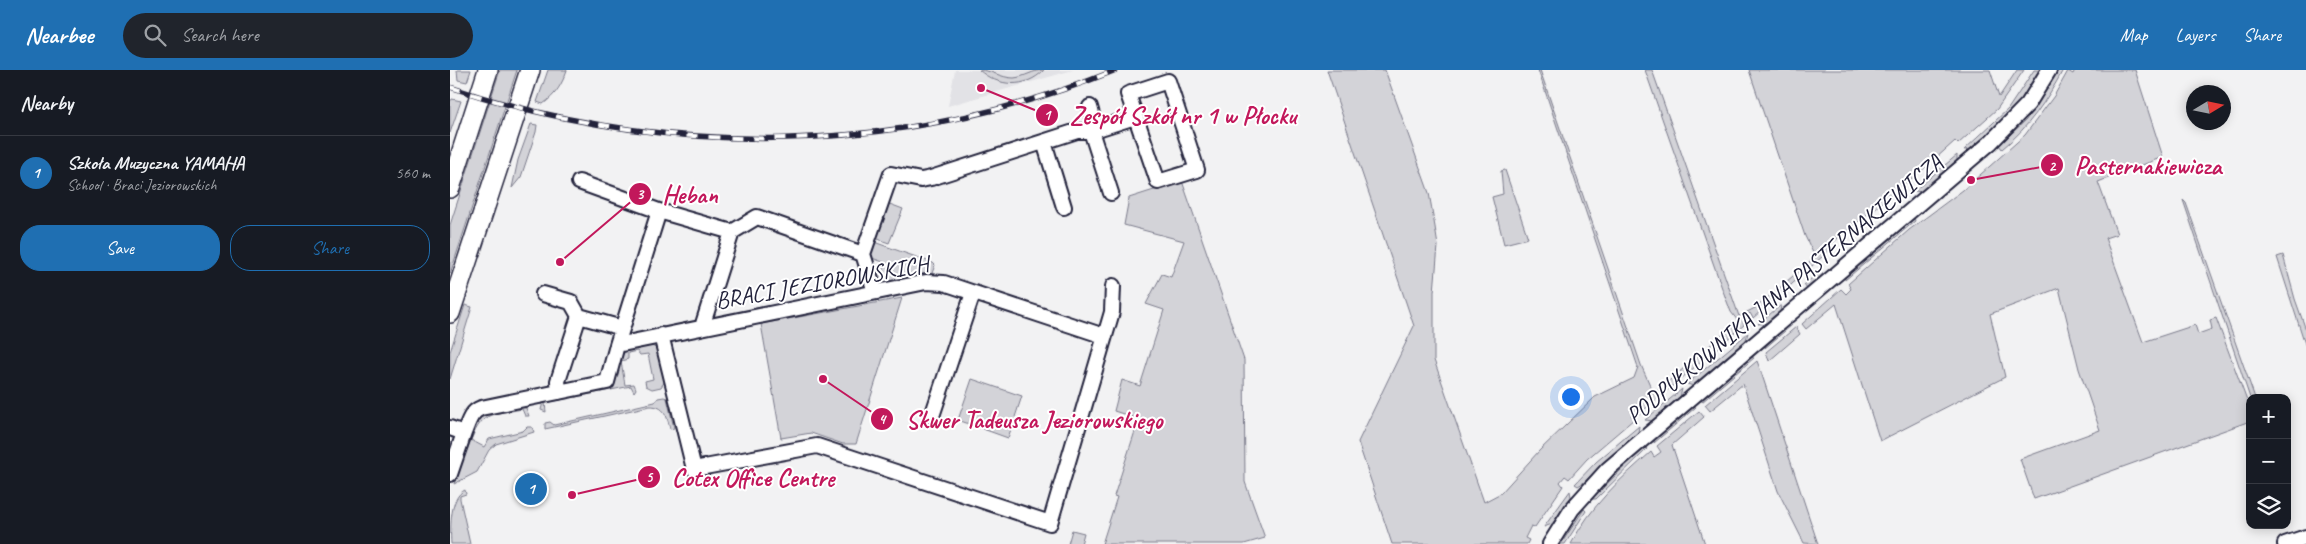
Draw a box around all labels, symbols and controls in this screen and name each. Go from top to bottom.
search box [123,13,473,58]
text: Nearbee [25,20,93,50]
icon: search [141,21,169,49]
text: Search here [181,23,259,47]
text: Map [2120,24,2148,46]
text: Layers [2176,24,2215,46]
text: Share [2243,24,2281,46]
north arrow [2186,85,2231,130]
text: Nearby [20,90,73,116]
callout: Zespół Szkół nr 1 w Płocku [1035,95,1307,135]
text: Zespół Szkół nr 1 w Płocku [1070,100,1299,132]
text: 1 [1044,106,1053,125]
callout: Pasternakiewicza [2040,145,2231,185]
street label: PODPUŁKOWNIKA JANA PASTERNAKIEWICZA [1619,147,1949,430]
text: Pasternakiewicza [2075,150,2223,182]
text: Szkoła Muzyczna YAMAHA [67,151,244,175]
text: 2 [2049,157,2057,176]
text: 1 [32,163,40,183]
text: 560 m [396,163,430,183]
callout: Heban [628,174,728,214]
text: School · Braci Jeziorowskich [67,175,216,195]
text: Heban [662,179,718,211]
text: 3 [637,185,645,204]
button: Save [20,225,220,271]
button: Share [230,225,430,271]
street label: BRACI JEZIOROWSKICH [713,248,934,316]
your location [1558,384,1584,410]
map controls [2246,394,2291,529]
button: + [2246,394,2291,439]
callout: Skwer Tadeusza Jeziorowskiego [869,399,1173,439]
text: Skwer Tadeusza Jeziorowskiego [906,404,1164,436]
text: 4 [879,410,888,429]
button: − [2246,439,2291,484]
callout: Cotex Office Centre [637,457,844,497]
text: Cotex Office Centre [672,462,836,494]
text: 5 [646,468,654,487]
pin: 1 [515,470,547,508]
button: layers [2246,484,2291,529]

